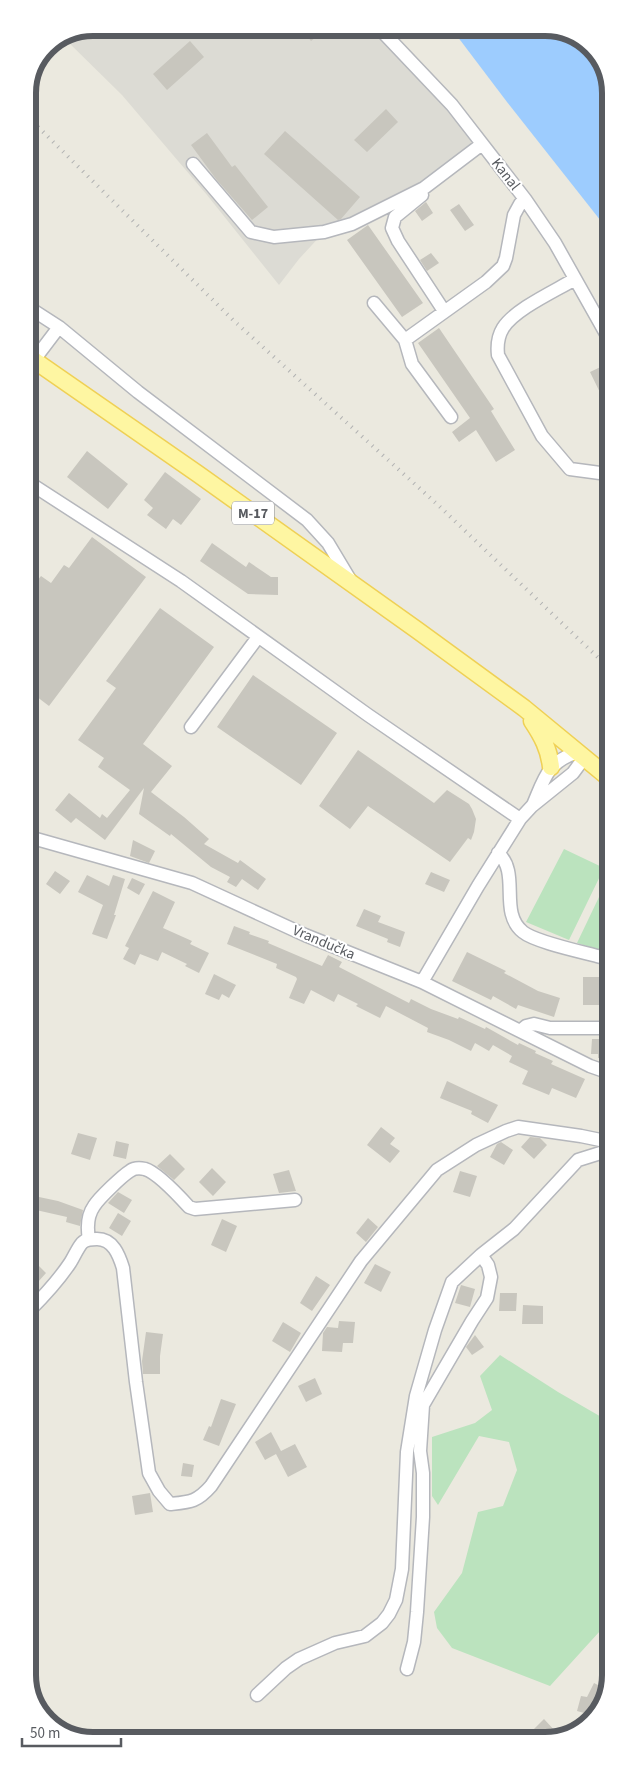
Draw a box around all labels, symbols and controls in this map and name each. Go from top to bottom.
street label: Kanal [486,154,525,195]
road number: M-17 [232,502,274,524]
street label: Vrandučka [289,920,358,965]
scale bar [22,1716,121,1748]
text: 50 m [30,1723,60,1744]

